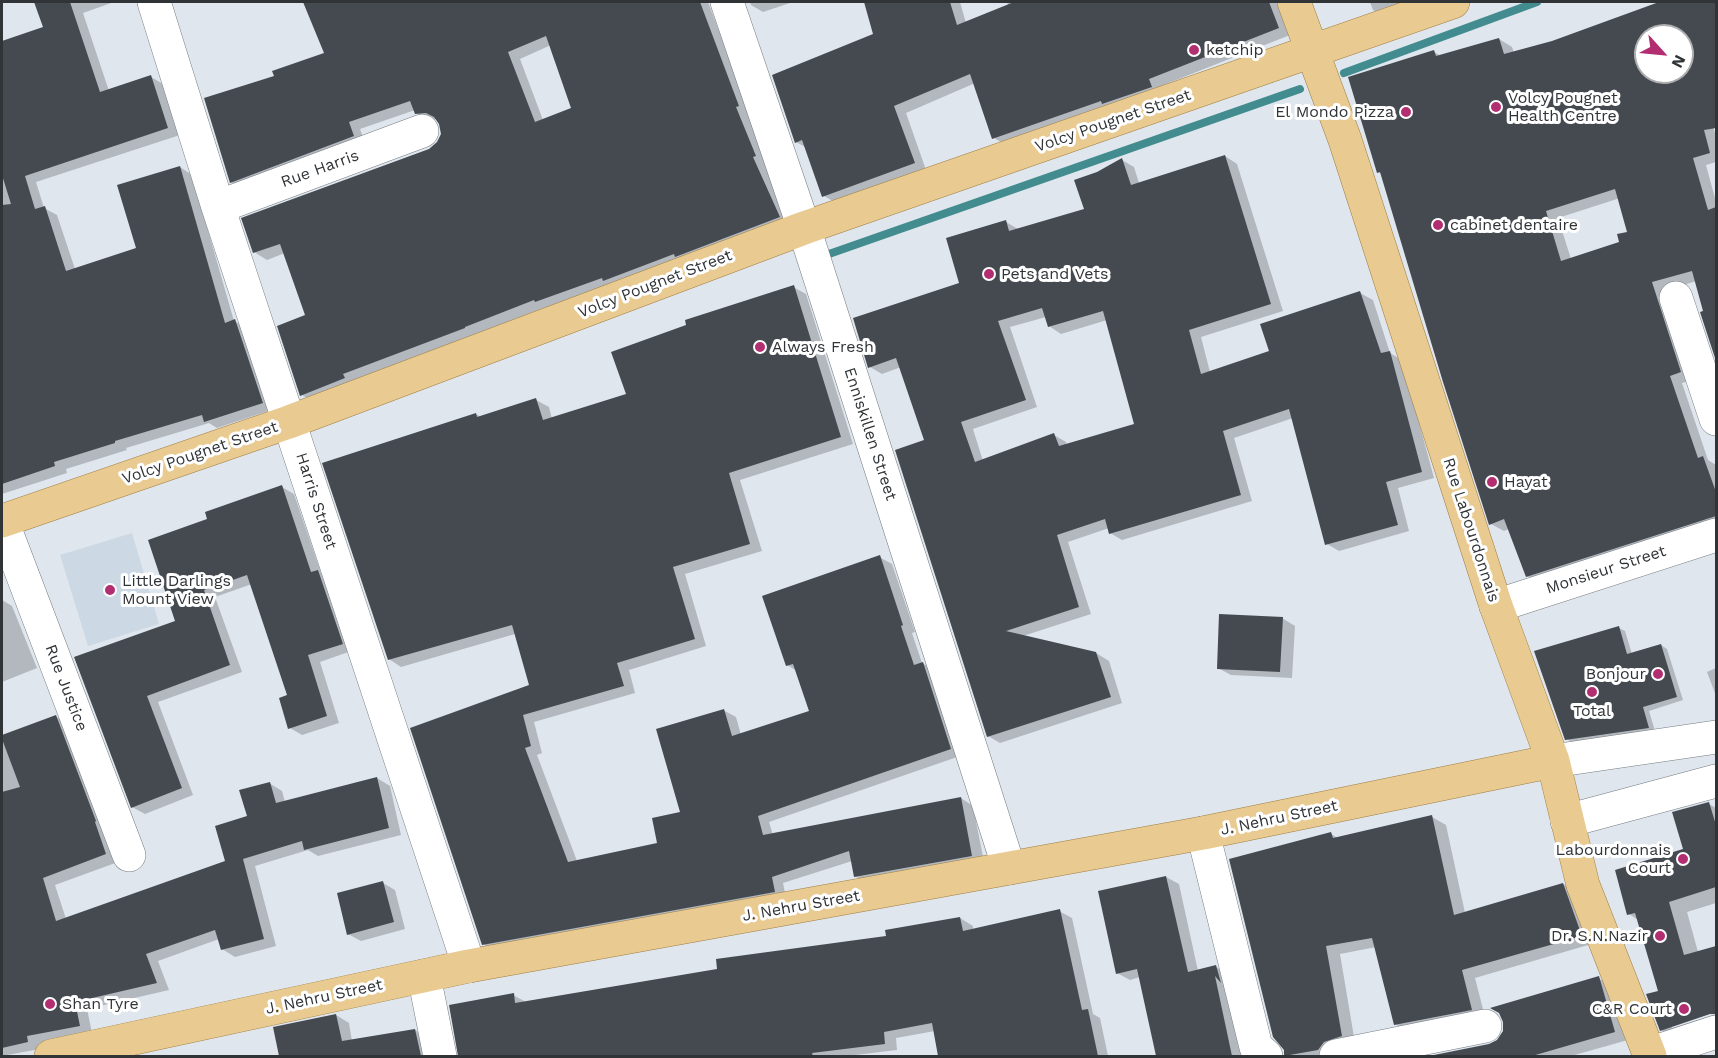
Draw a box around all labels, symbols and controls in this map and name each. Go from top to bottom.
north arrow [1634,24,1694,84]
place label: ketchip [1206,40,1264,60]
marker: ketchip [1187,43,1201,57]
text: N [1668,52,1690,71]
street label: Volcy Pougnet Street [1033,85,1193,157]
place label: Volcy Pougnet Health Centre [1508,88,1618,126]
marker: Volcy Pougnet Health Centre [1489,100,1503,114]
place label: El Mondo Pizza [1275,102,1394,122]
marker: El Mondo Pizza [1399,105,1413,119]
street label: Rue Harris [278,146,362,192]
place label: cabinet dentaire [1450,215,1578,235]
marker: cabinet dentaire [1431,218,1445,232]
street label: Volcy Pougnet Street [575,246,735,322]
place label: Pets and Vets [1001,264,1108,284]
marker: Pets and Vets [982,267,996,281]
place label: Always Fresh [772,337,874,357]
marker: Always Fresh [753,340,767,354]
street label: Enniskillen Street [839,365,901,503]
street label: Volcy Pougnet Street [120,417,280,489]
street label: Harris Street [291,450,341,552]
street label: Rue Labourdonnais [1439,455,1503,605]
place label: Hayat [1504,472,1548,492]
marker: Hayat [1485,475,1499,489]
street label: Monsieur Street [1544,542,1668,598]
place label: Little Darlings Mount View [122,571,231,609]
marker: Little Darlings Mount View [103,583,117,597]
street label: Rue Justice [41,642,91,734]
place label: Bonjour [1586,664,1646,684]
marker: Bonjour [1651,667,1665,681]
marker: Total [1585,685,1599,699]
place label: Total [1573,701,1611,721]
street label: J. Nehru Street [1219,796,1339,840]
place label: Labourdonnais Court [1555,840,1671,878]
marker: Labourdonnais Court [1676,852,1690,866]
street label: J. Nehru Street [741,886,861,926]
place label: Dr. S.N.Nazir [1551,926,1648,946]
marker: Dr. S.N.Nazir [1653,929,1667,943]
street label: J. Nehru Street [264,975,384,1019]
place label: Shan Tyre [62,994,139,1014]
marker: Shan Tyre [43,997,57,1011]
place label: C&R Court [1592,999,1672,1019]
marker: C&R Court [1677,1002,1691,1016]

